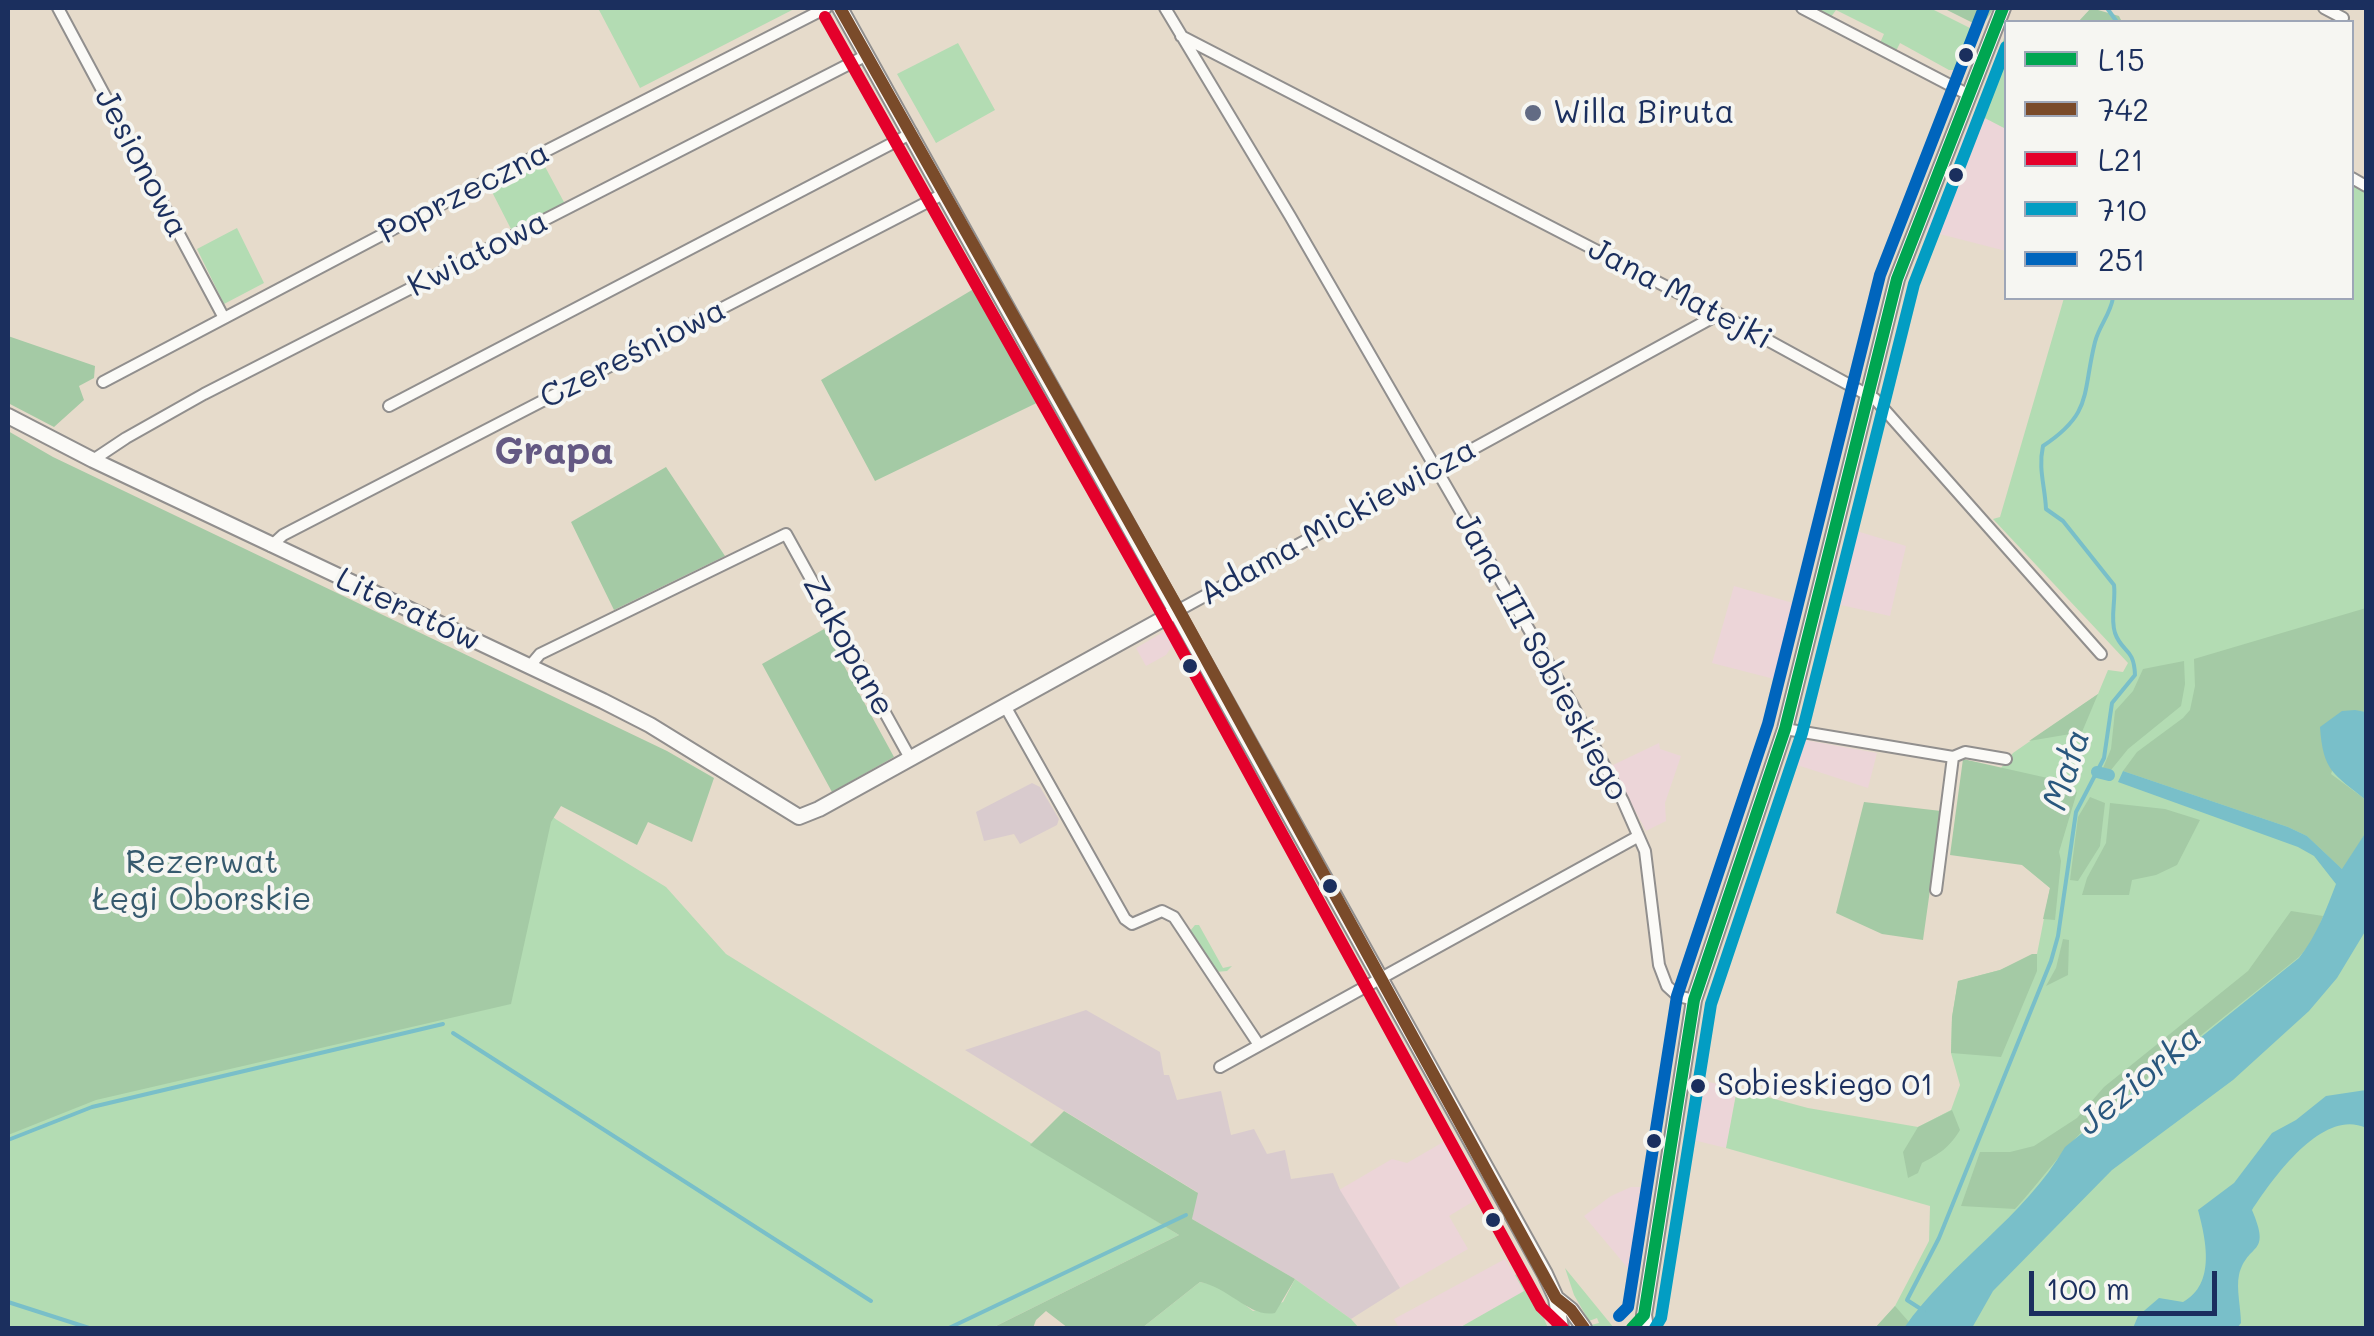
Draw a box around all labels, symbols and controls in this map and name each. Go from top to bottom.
legend [2004,20,2354,300]
text: L15 [2098,39,2145,79]
unlabelled marker [1956,45,1976,65]
street label: Jesionowa [86,82,196,244]
text: 742 [2098,89,2149,129]
place label: Willa Biruta [1553,94,1734,132]
marker: Willa Biruta [1522,102,1544,124]
street label: Poprzeczna [372,134,556,252]
text: L21 [2098,139,2144,179]
unlabelled marker [1946,165,1966,185]
text: 710 [2098,189,2147,229]
street label: Kwiatowa [402,202,554,306]
street label: Jana Matejki [1582,230,1778,358]
text: 251 [2098,239,2146,279]
street label: Czereśniowa [534,291,732,417]
district label: Grapa [494,429,614,475]
street label: Adama Mickiewicza [1193,430,1483,614]
street label: Jana III Sobieskiego [1446,505,1636,807]
street label: Literatów [330,560,486,660]
street label: Zakopane [794,569,902,723]
unlabelled marker [1180,656,1200,676]
water label: Mała [2034,724,2100,816]
park label: Rezerwat Łęgi Oborskie [93,844,311,919]
unlabelled marker [1320,876,1340,896]
water label: Jeziorka [2069,1016,2211,1144]
place label: Sobieskiego 01 [1717,1068,1934,1104]
marker: Sobieskiego 01 [1688,1076,1708,1096]
unlabelled marker [1644,1131,1664,1151]
unlabelled marker [1483,1210,1503,1230]
scale bar [2034,1251,2222,1313]
text: 100 m [2046,1268,2130,1308]

